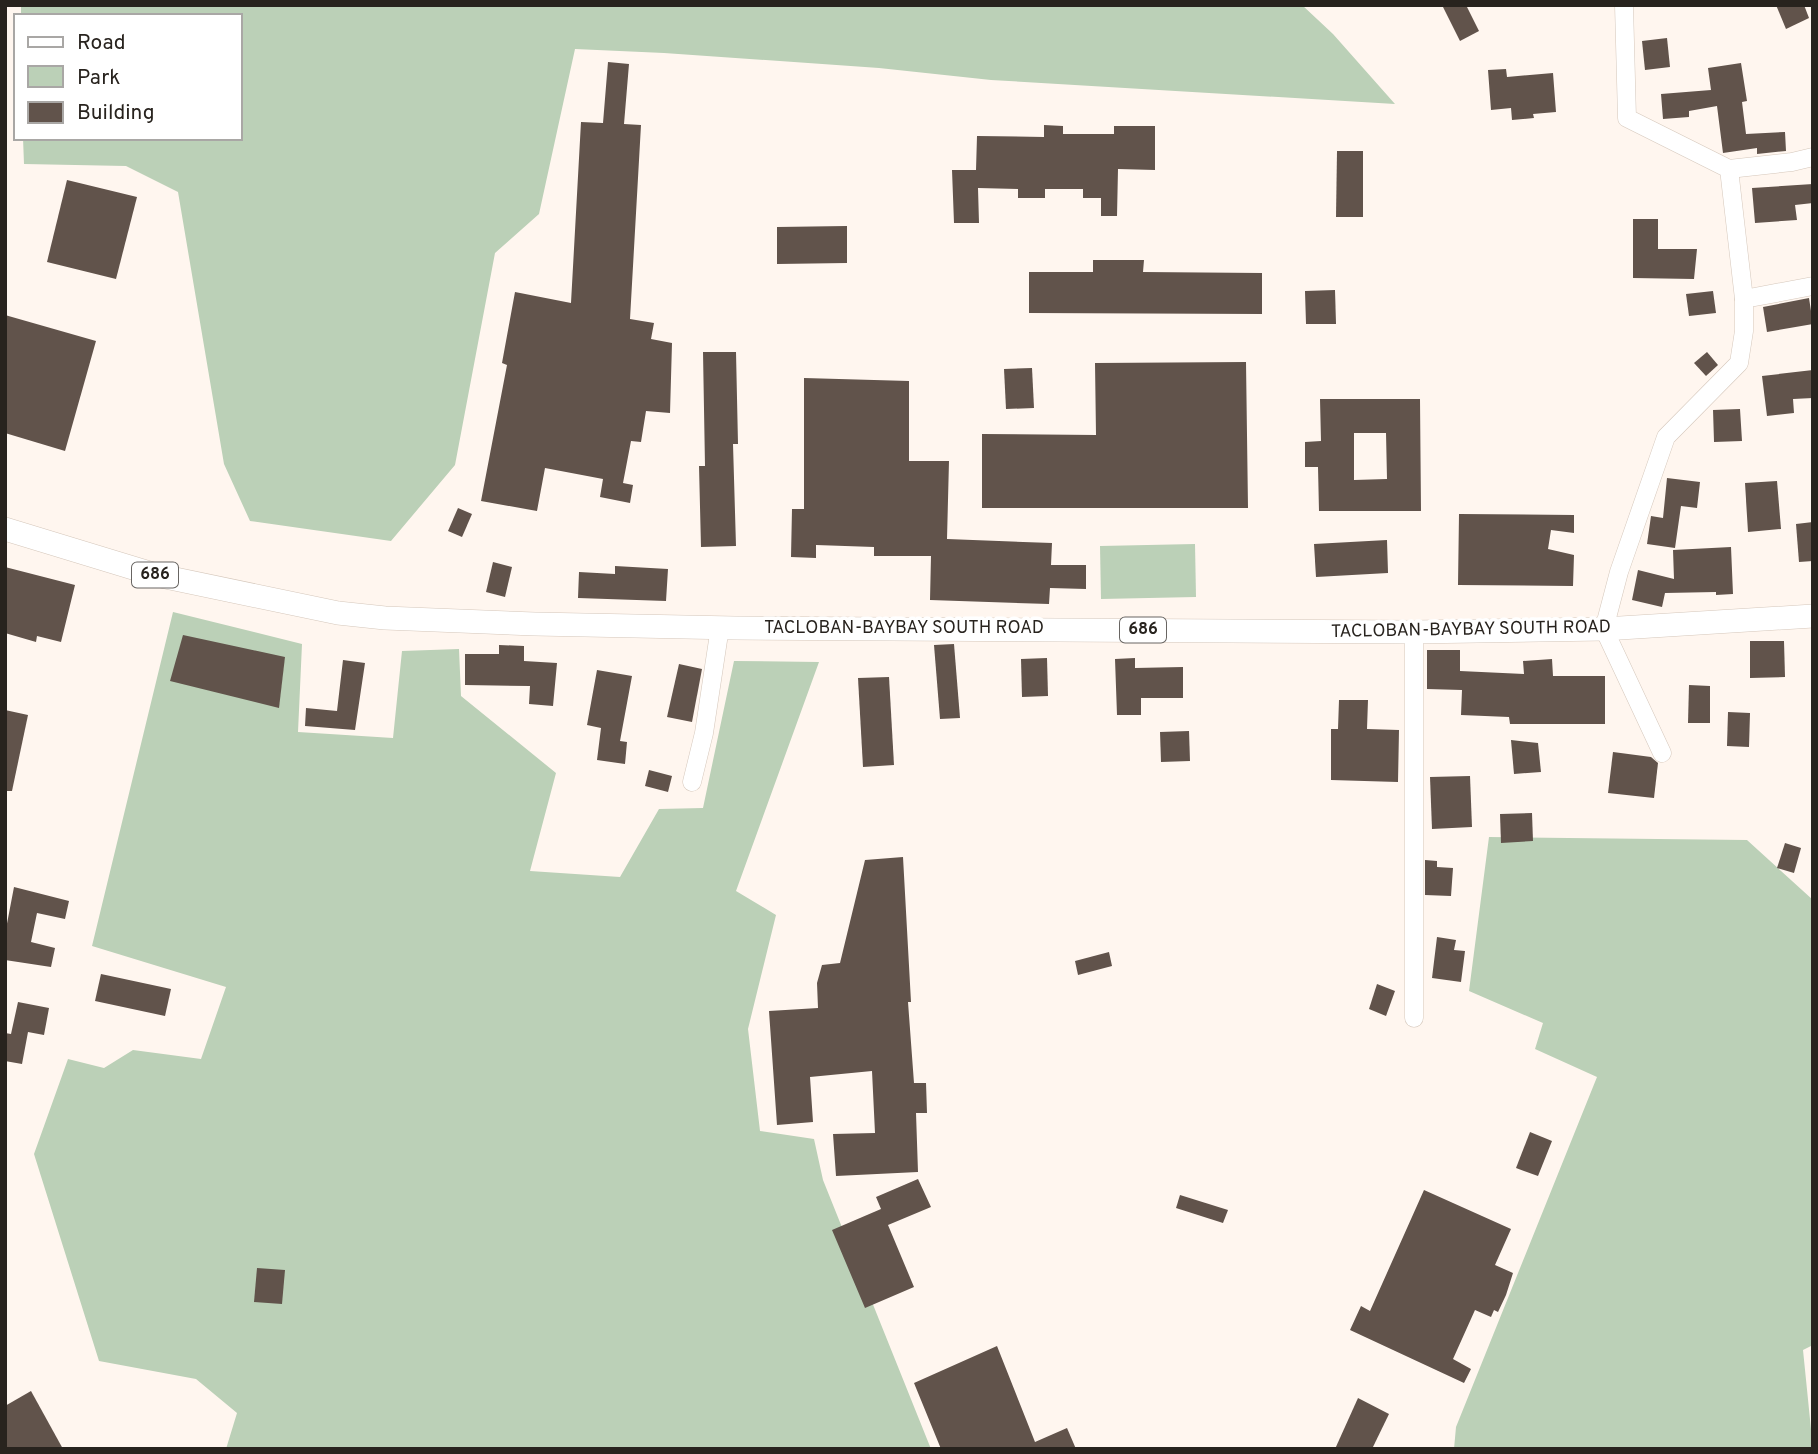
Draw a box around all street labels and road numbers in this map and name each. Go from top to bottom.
road number: 686 [132,562,178,588]
street label: TACLOBAN-BAYBAY SOUTH ROAD [1331,616,1611,644]
street label: TACLOBAN-BAYBAY SOUTH ROAD [764,617,1044,640]
road number: 686 [1120,618,1166,642]

